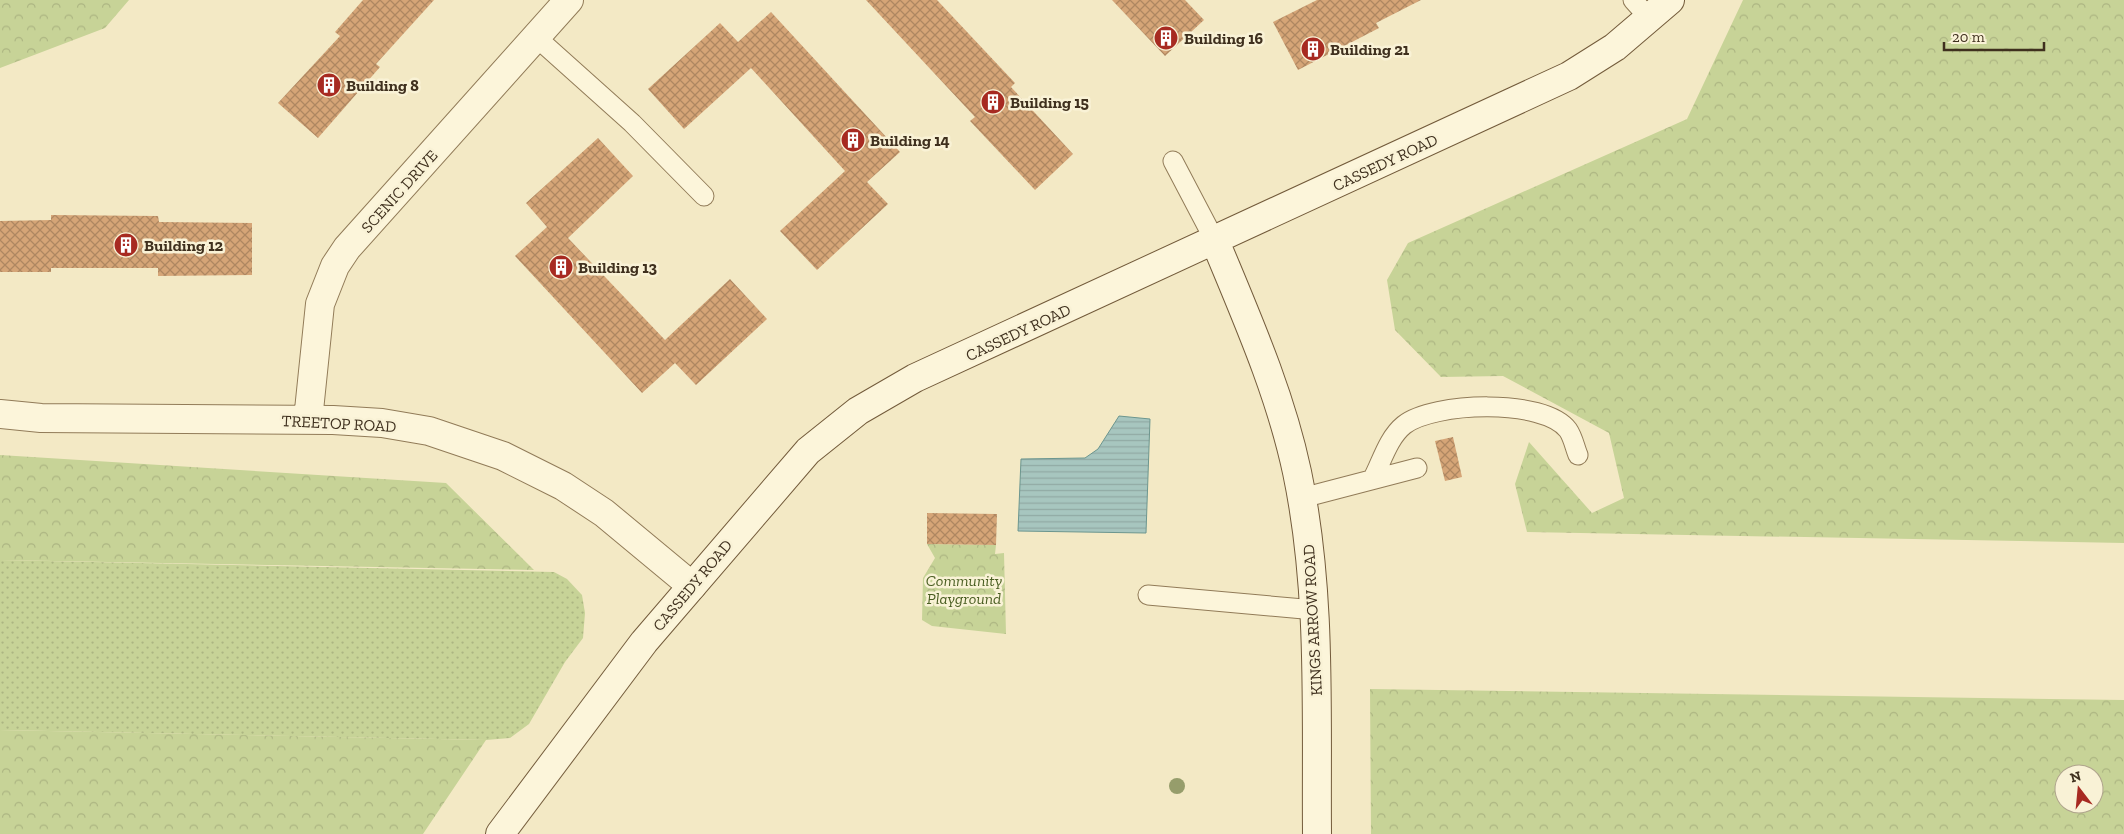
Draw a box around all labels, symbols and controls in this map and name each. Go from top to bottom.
scale bar [1944,20,2044,52]
building icon: Building 16 [1153,25,1179,51]
text: 20 m [1952,28,1985,46]
place label: Building 16 [1184,29,1264,48]
building icon: Building 21 [1300,36,1326,62]
place label: Building 21 [1330,40,1410,59]
building icon: Building 8 [316,72,342,98]
place label: Building 8 [346,76,419,95]
building icon: Building 15 [980,89,1006,115]
place label: Building 15 [1010,93,1089,112]
building icon: Building 14 [840,127,866,153]
street label: CASSEDY ROAD [1330,130,1441,195]
place label: Building 14 [870,131,950,150]
street label: SCENIC DRIVE [357,146,442,237]
building icon: Building 12 [113,232,139,258]
place label: Building 12 [144,236,224,255]
building icon: Building 13 [548,254,574,280]
place label: Building 13 [578,258,658,277]
street label: CASSEDY ROAD [963,300,1074,365]
street label: TREETOP ROAD [281,411,397,436]
street label: CASSEDY ROAD [649,536,736,635]
street label: KINGS ARROW ROAD [1299,544,1326,696]
park label: Community Playground [926,571,1003,608]
north arrow [2054,764,2104,814]
text: N [2068,767,2083,787]

